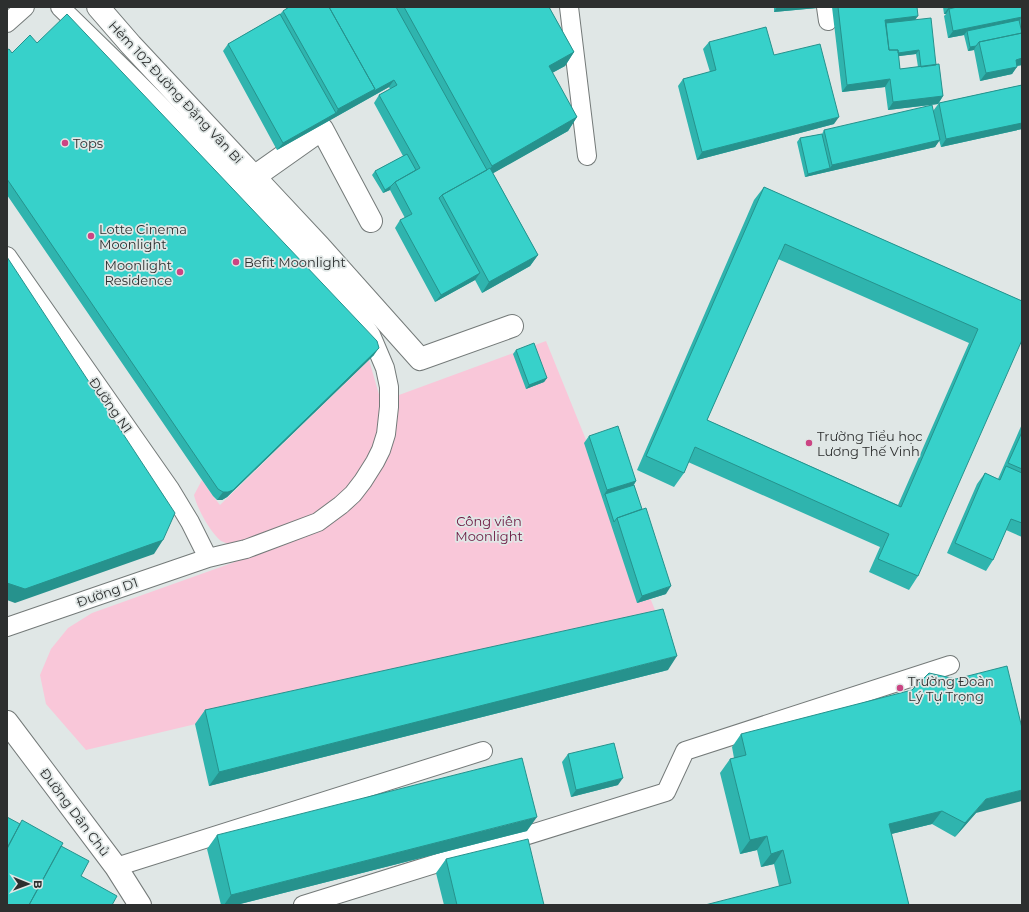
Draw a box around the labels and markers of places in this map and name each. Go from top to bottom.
place label: Tops [73,135,103,151]
marker: Tops [60,138,70,148]
place label: Lotte Cinema Moonlight [99,221,187,252]
marker: Lotte Cinema Moonlight [86,231,96,241]
place label: Befit Moonlight [244,254,346,270]
place label: Moonlight Residence [104,257,172,288]
marker: Befit Moonlight [231,257,241,267]
marker: Moonlight Residence [175,267,185,277]
place label: Trường Tiểu học Lương Thế Vinh [817,428,923,459]
marker: Trường Tiểu học Lương Thế Vinh [804,438,814,448]
place label: Trường Đoàn Lý Tự Trọng [908,673,994,704]
marker: Trường Đoàn Lý Tự Trọng [895,683,905,693]

